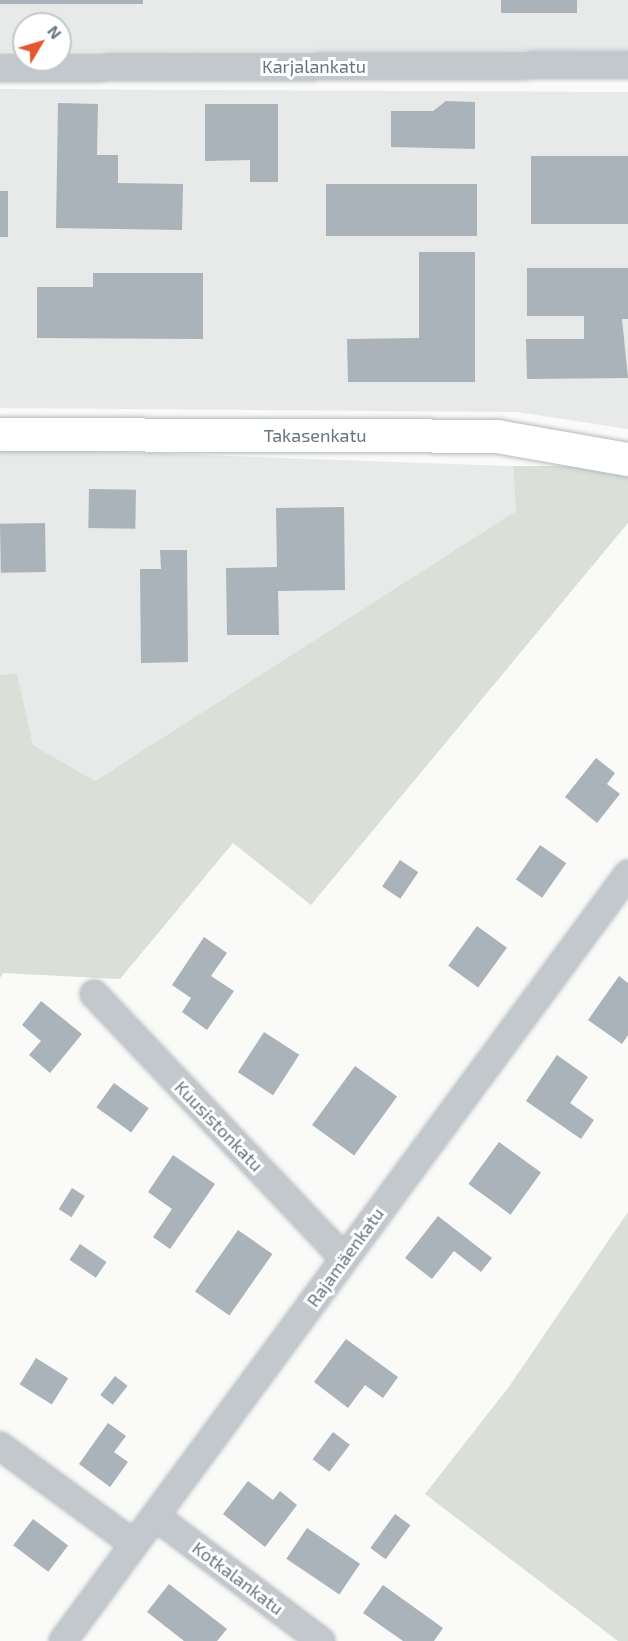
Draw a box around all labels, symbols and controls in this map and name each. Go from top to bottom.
north arrow [12,12,72,72]
text: N [44,21,66,42]
street label: Karjalankatu [262,55,366,77]
street label: Takasenkatu [263,424,367,446]
street label: Kuusistonkatu [170,1076,268,1176]
street label: Rajamäenkatu [302,1203,388,1311]
street label: Kotkalankatu [188,1537,288,1619]

